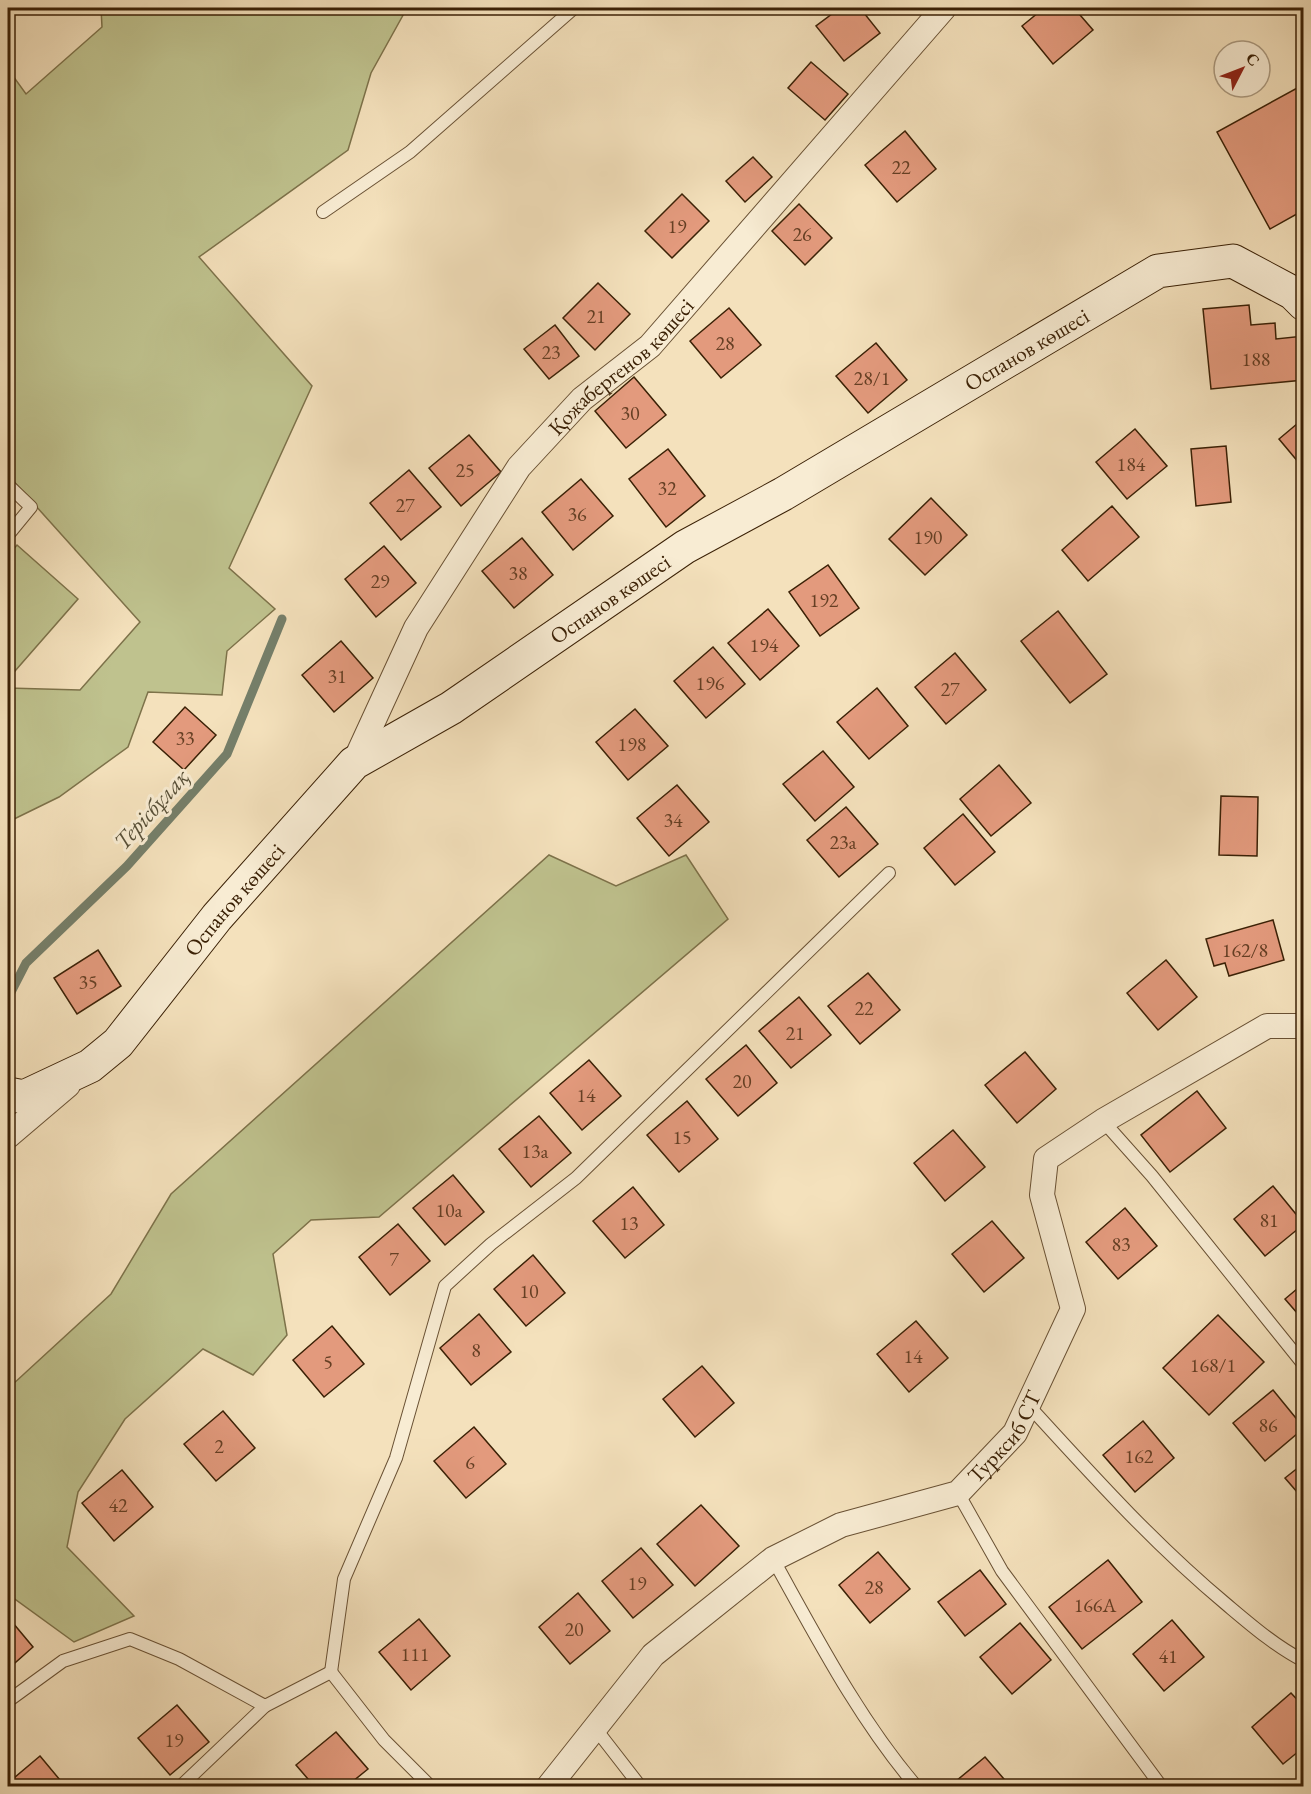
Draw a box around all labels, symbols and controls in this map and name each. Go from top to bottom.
north arrow [1212,39,1272,99]
text: С [1241,48,1264,71]
house number: 22 [891,154,911,180]
house number: 19 [667,213,687,239]
house number: 26 [792,221,812,247]
street label: Қожабергенов көшесі [541,292,700,441]
street label: Оспанов көшесі [959,301,1094,398]
house number: 21 [586,303,606,329]
house number: 28 [715,330,735,356]
house number: 23 [541,339,561,365]
house number: 188 [1242,346,1270,372]
house number: 28/1 [854,365,890,391]
house number: 30 [620,400,640,426]
house number: 184 [1117,451,1146,477]
house number: 25 [455,457,475,483]
house number: 32 [657,475,677,501]
house number: 27 [395,492,415,518]
house number: 36 [567,501,587,527]
house number: 190 [914,524,943,550]
street label: Оспанов көшесі [544,547,676,650]
house number: 38 [508,560,528,586]
house number: 29 [370,568,390,594]
house number: 192 [810,587,839,613]
house number: 194 [750,632,779,658]
house number: 31 [327,663,347,689]
house number: 196 [696,670,725,696]
house number: 27 [940,676,960,702]
house number: 33 [175,725,195,751]
house number: 198 [618,731,646,757]
water label: Терісбұлақ [106,761,196,856]
house number: 34 [663,807,683,833]
house number: 23а [829,829,857,855]
street label: Оспанов көшесі [177,837,291,962]
house number: 162/8 [1222,937,1268,963]
house number: 35 [78,969,98,995]
house number: 22 [854,995,874,1021]
house number: 21 [785,1020,805,1046]
house number: 20 [732,1068,752,1094]
house number: 14 [576,1082,596,1108]
house number: 15 [672,1124,692,1150]
house number: 13а [521,1138,549,1164]
house number: 10а [435,1197,463,1223]
house number: 81 [1259,1207,1279,1233]
house number: 13 [619,1210,639,1236]
house number: 83 [1111,1231,1131,1257]
house number: 7 [389,1246,399,1272]
house number: 10 [519,1278,539,1304]
house number: 8 [471,1337,481,1363]
house number: 14 [903,1343,923,1369]
house number: 5 [323,1349,333,1375]
house number: 168/1 [1190,1352,1236,1378]
street label: Турксиб СТ [961,1385,1048,1489]
house number: 86 [1258,1412,1278,1438]
house number: 2 [214,1433,224,1459]
house number: 162 [1125,1443,1154,1469]
house number: 6 [465,1449,475,1475]
house number: 42 [108,1492,128,1518]
house number: 19 [627,1570,647,1596]
house number: 28 [864,1574,884,1600]
house number: 166А [1074,1592,1116,1618]
house number: 20 [564,1616,584,1642]
house number: 111 [401,1641,429,1667]
house number: 41 [1158,1643,1178,1669]
house number: 19 [164,1727,184,1753]

